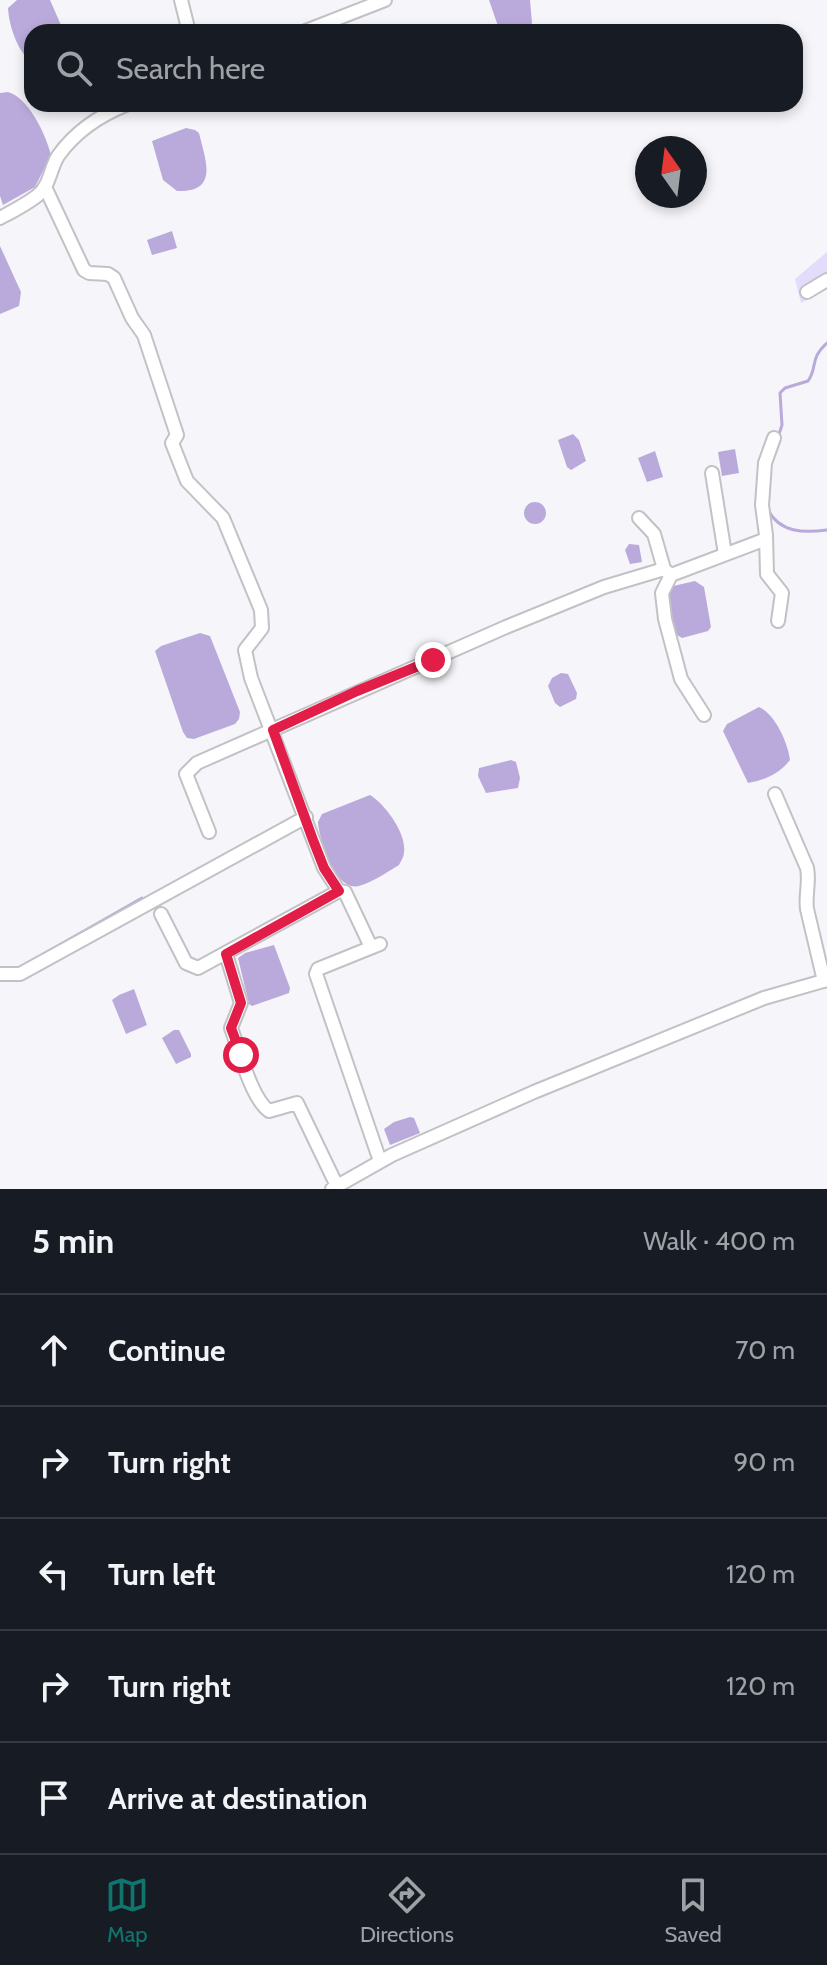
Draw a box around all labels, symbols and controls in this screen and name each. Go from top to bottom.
search box [24,24,803,112]
icon: search [52,46,96,90]
text: Search here [116,50,265,87]
north arrow [635,136,707,208]
route end [415,642,451,678]
route start [223,1037,259,1073]
text: 5 min [32,1220,114,1262]
text: Walk · 400 m [643,1225,795,1257]
icon: ahead [32,1328,76,1372]
text: Continue [108,1332,225,1369]
text: 70 m [735,1334,795,1366]
icon: right [32,1440,76,1484]
text: Turn right [108,1444,231,1481]
text: 90 m [733,1446,795,1478]
icon: left [32,1552,76,1596]
text: Turn left [108,1556,216,1593]
text: 120 m [726,1558,795,1590]
icon: right [32,1664,76,1708]
text: Turn right [108,1668,231,1705]
text: 120 m [726,1670,795,1702]
icon: arrive [32,1776,76,1820]
text: Arrive at destination [108,1780,368,1817]
tab: Map [105,1873,149,1948]
tab: Directions [360,1873,454,1948]
tab: Saved [665,1873,722,1948]

